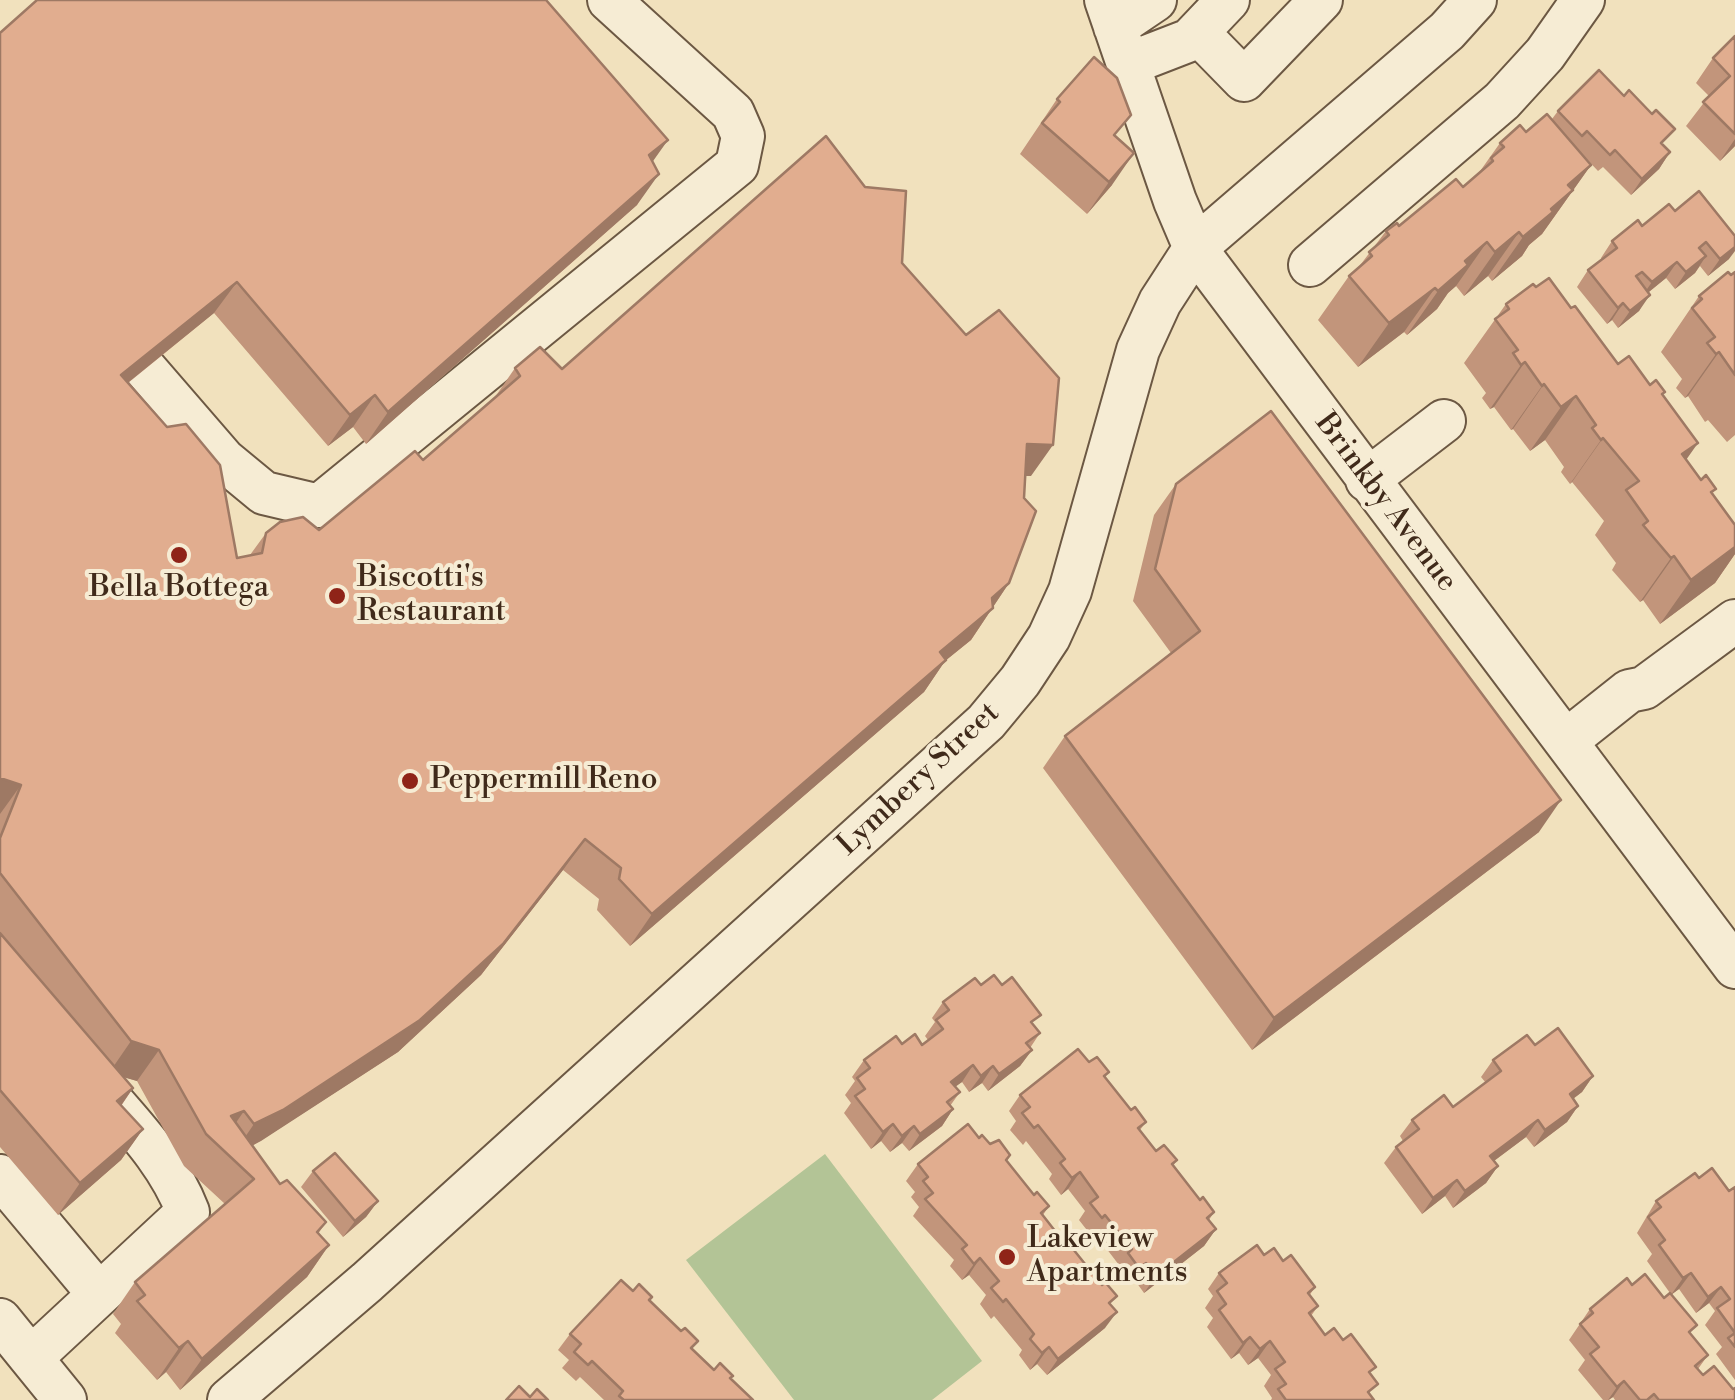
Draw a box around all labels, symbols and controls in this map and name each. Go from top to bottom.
street label: Brinkby Avenue [1306,407,1464,599]
marker: Bella Bottega [168,544,190,566]
place label: Biscotti's Restaurant [357,561,506,632]
place label: Bella Bottega [89,571,269,607]
marker: Biscotti's Restaurant [326,585,348,607]
street label: Lymbery Street [830,696,1008,864]
place label: Peppermill Reno [430,763,658,799]
marker: Peppermill Reno [399,770,421,792]
place label: Lakeview Apartments [1027,1222,1188,1292]
marker: Lakeview Apartments [996,1246,1018,1268]

